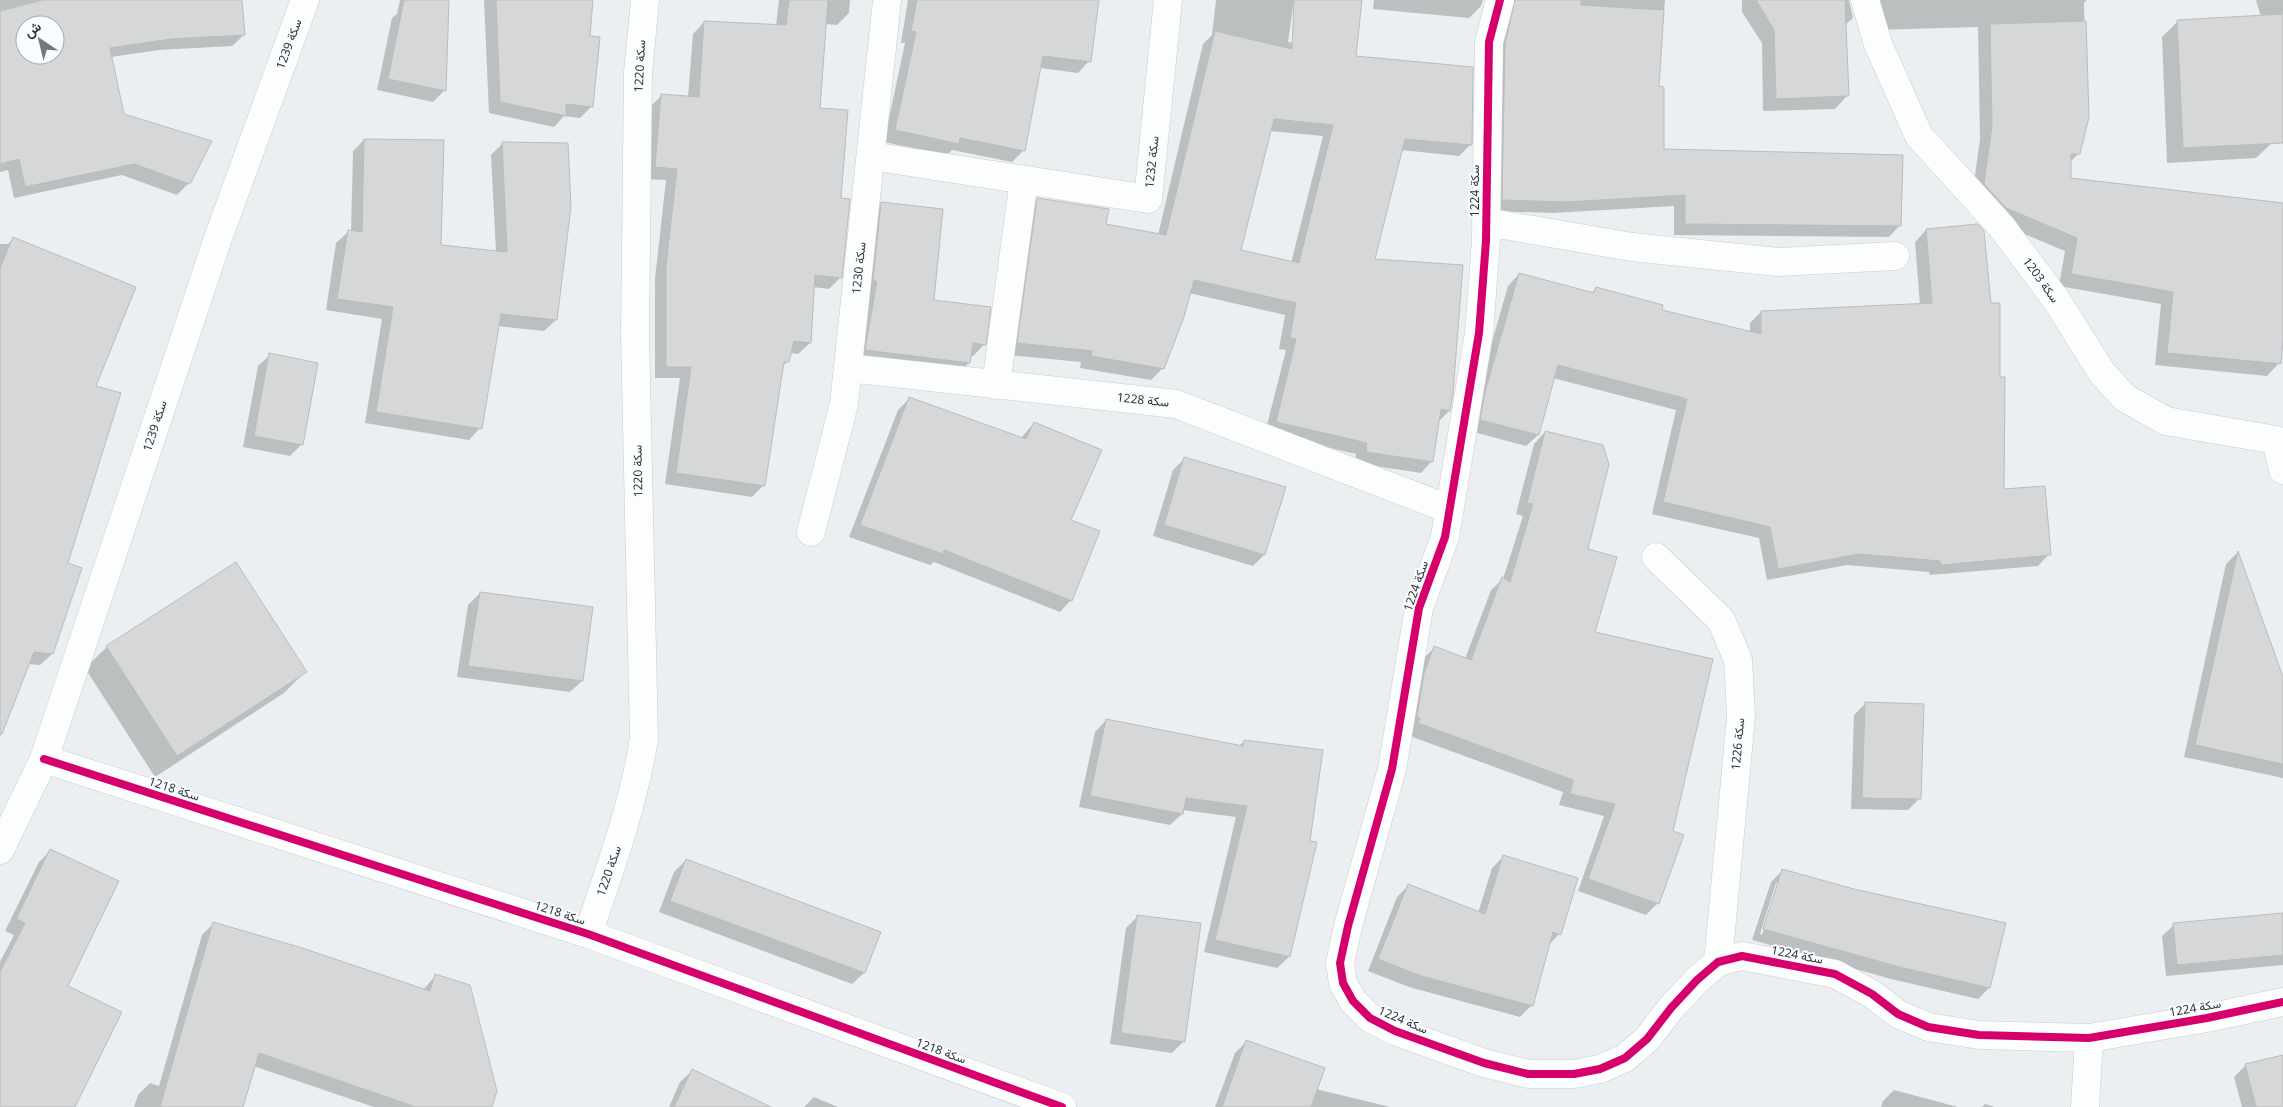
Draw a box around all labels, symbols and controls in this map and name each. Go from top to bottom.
north arrow [15,15,65,65]
text: ش [20,16,45,42]
street label: سكة 1239 [272,16,305,71]
street label: سكة 1220 [630,39,649,93]
street label: سكة 1232 [1140,135,1163,189]
street label: سكة 1224 [1466,165,1483,217]
street label: سكة 1230 [847,241,870,295]
street label: سكة 1203 [2019,254,2064,306]
street label: سكة 1228 [1116,388,1170,411]
street label: سكة 1239 [138,398,171,453]
street label: سكة 1220 [629,445,646,497]
street label: سكة 1224 [1399,558,1432,613]
street label: سكة 1226 [1727,717,1748,771]
street label: سكة 1218 [147,772,202,805]
street label: سكة 1220 [592,843,625,898]
street label: سكة 1218 [533,896,588,929]
street label: سكة 1224 [1770,941,1824,968]
street label: سكة 1224 [2168,995,2222,1020]
street label: سكة 1224 [1376,1001,1431,1038]
street label: سكة 1218 [914,1034,969,1067]

